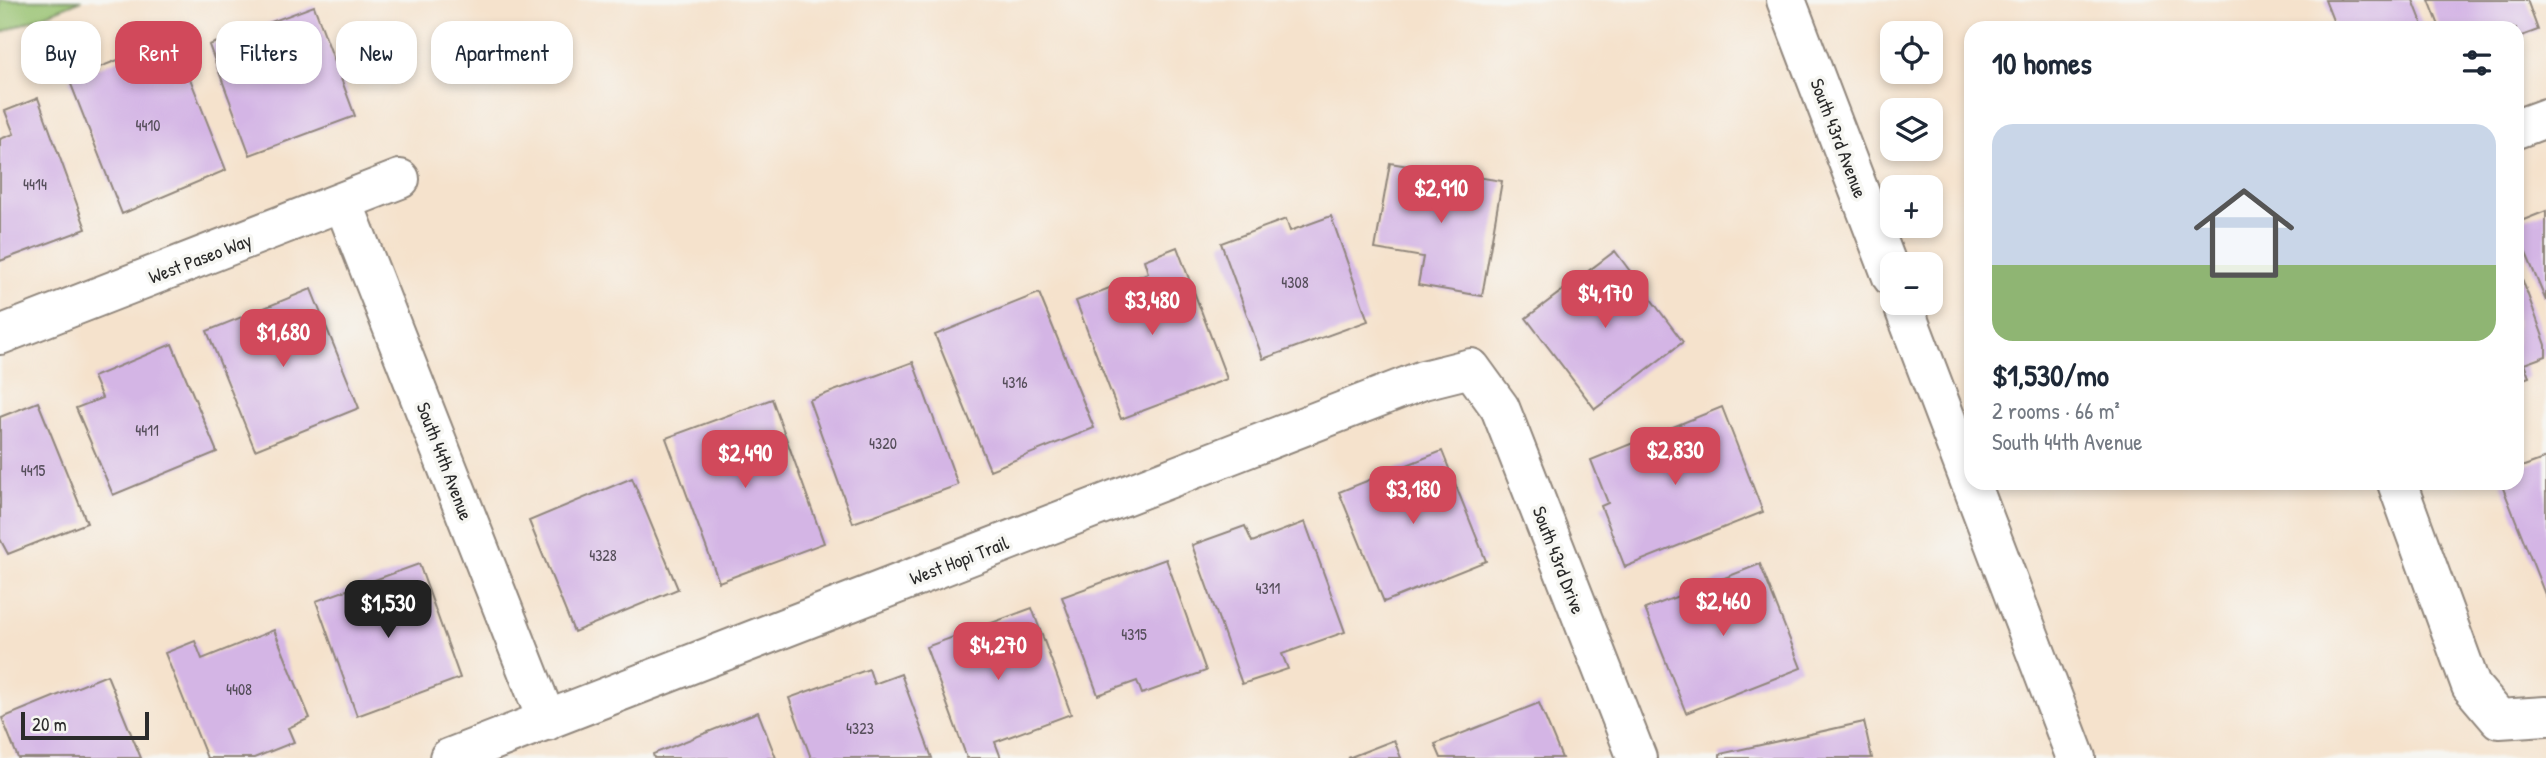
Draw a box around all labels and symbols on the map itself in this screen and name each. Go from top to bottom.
street label: South 43rd Avenue [1804,75,1874,202]
house number: 4410 [136,114,160,136]
pin: $2,910 [1384,166,1498,225]
house number: 4414 [23,173,47,195]
street label: West Paseo Way [145,226,255,290]
pin: $4,170 [1548,270,1662,330]
house number: 4308 [1281,271,1309,293]
pin: $3,480 [1095,278,1209,337]
pin: $1,680 [226,310,340,369]
house number: 4316 [1002,371,1028,393]
street label: South 44th Avenue [411,398,480,524]
house number: 4411 [135,419,159,441]
pin: $2,830 [1618,428,1732,487]
pin: $2,490 [688,430,802,490]
house number: 4320 [869,432,897,454]
house number: 4415 [21,459,46,481]
pin: $3,180 [1356,466,1470,526]
street label: South 43rd Drive [1527,502,1592,618]
street label: West Hopi Trail [906,529,1013,591]
house number: 4328 [589,544,617,566]
house number: 4311 [1256,577,1281,599]
pin: $2,460 [1666,578,1780,638]
pin: $1,530 [331,580,445,640]
pin: $4,270 [941,622,1055,682]
house number: 4315 [1121,623,1147,645]
house number: 4408 [226,678,252,700]
scale bar [21,709,149,741]
house number: 4323 [846,717,874,739]

